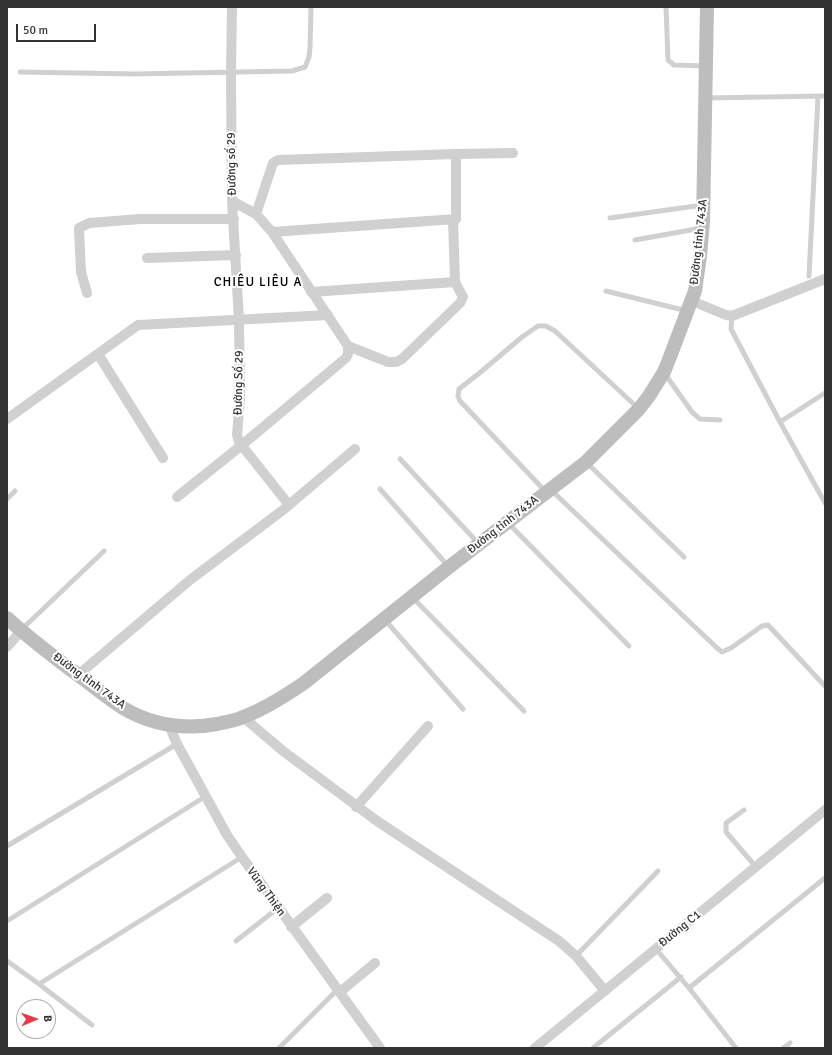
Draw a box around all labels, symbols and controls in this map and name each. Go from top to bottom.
scale bar [18,16,98,42]
text: 50 m [23,23,48,38]
street label: Đường số 29 [224,132,240,196]
street label: Đường tỉnh 743A [687,198,711,286]
district label: CHIÊU LIÊU A [214,275,302,291]
street label: Đường Số 29 [231,350,247,416]
street label: Đường tỉnh 743A [465,493,541,557]
street label: Đường tỉnh 743A [50,650,128,712]
street label: Vũng Thiện [243,865,289,919]
street label: Đường C1 [656,908,704,950]
north arrow [16,999,56,1039]
text: B [41,1015,54,1022]

